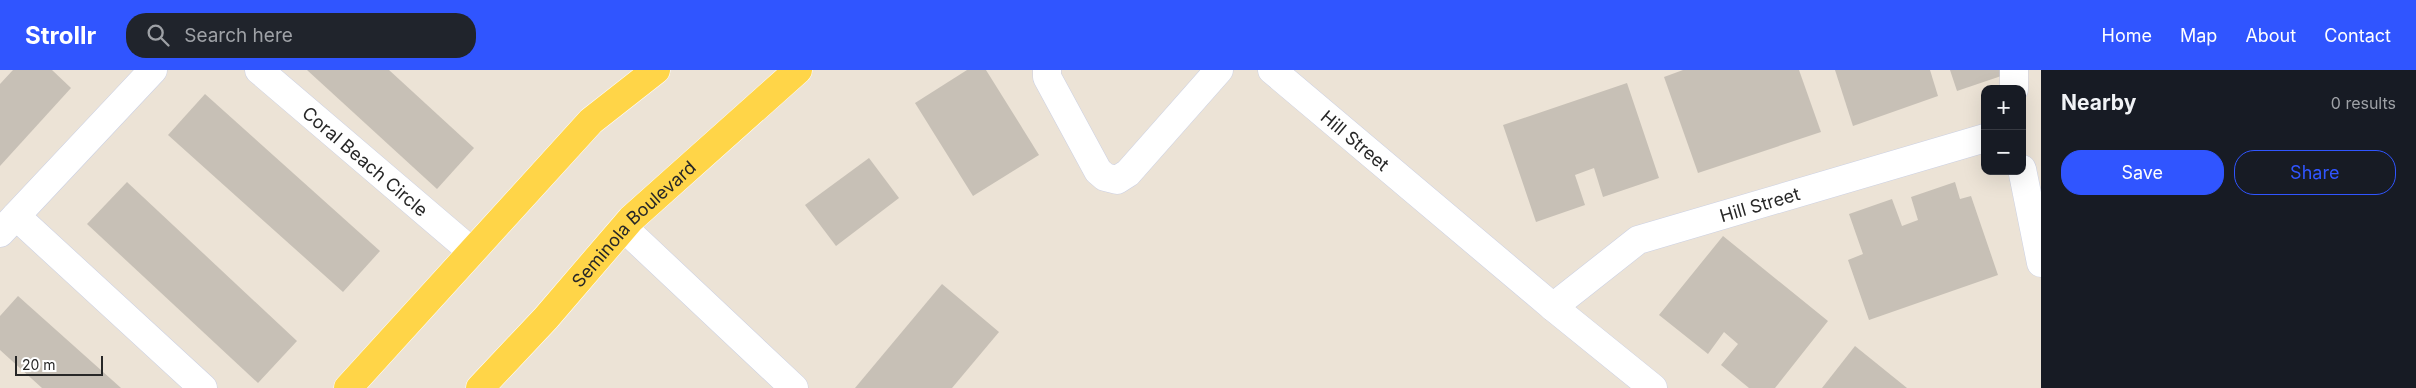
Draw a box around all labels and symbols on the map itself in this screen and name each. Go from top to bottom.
street label: Coral Beach Circle [299,102,432,220]
street label: Hill Street [1317,106,1394,175]
street label: Seminola Boulevard [567,156,700,291]
street label: Hill Street [1717,183,1802,226]
scale bar [15,353,102,376]

